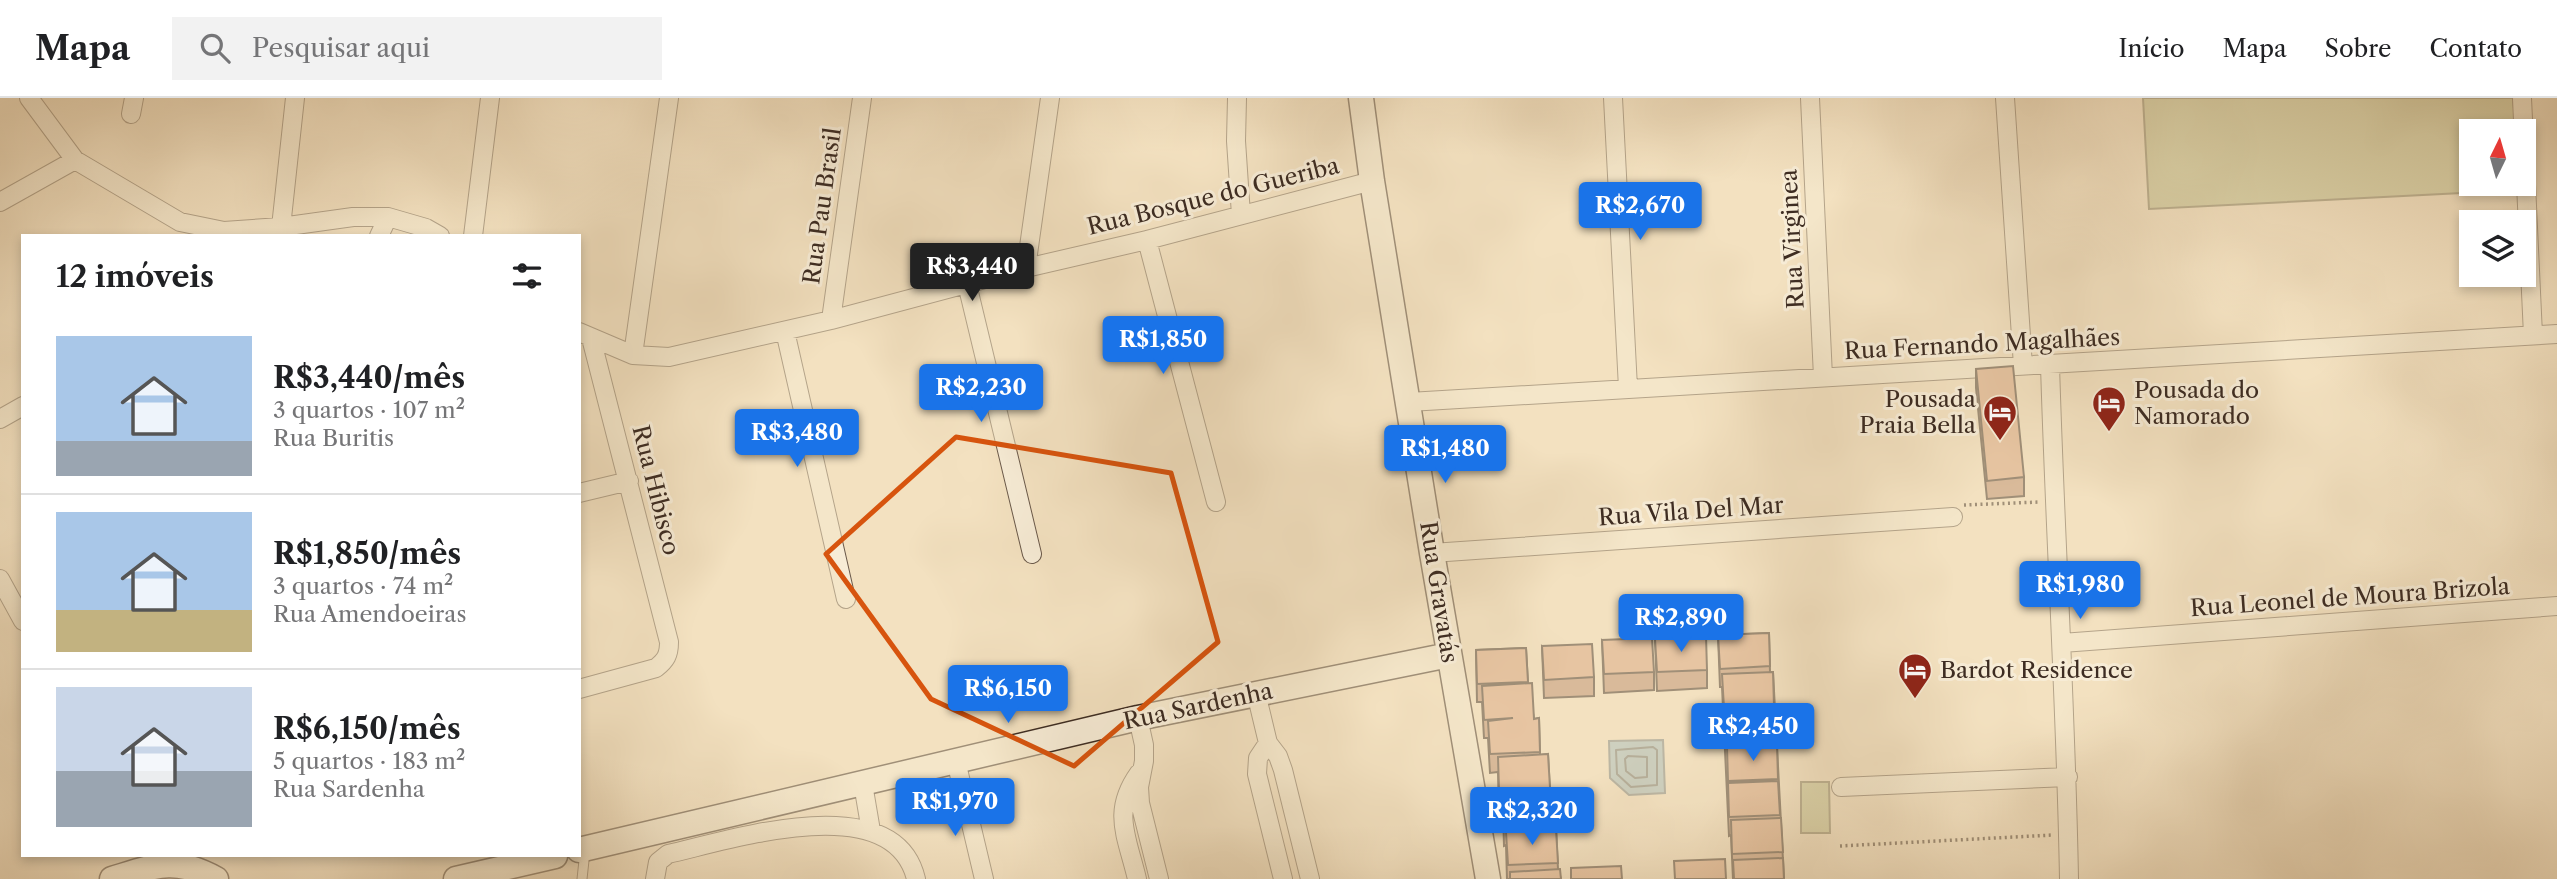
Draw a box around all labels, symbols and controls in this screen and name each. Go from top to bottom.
search box [172,17,662,80]
text: Mapa [35,28,130,69]
icon: search [196,29,234,67]
text: Pesquisar aqui [252,32,430,64]
text: Início [2118,34,2184,63]
text: Mapa [2222,34,2287,63]
text: Sobre [2325,34,2391,63]
text: Contato [2429,34,2522,63]
north arrow [2459,119,2536,196]
map controls [2459,119,2536,287]
street label: Rua Pau Brasil [797,126,847,286]
street label: Rua Bosque do Gueriba [1084,151,1343,241]
street label: Rua Virginea [1774,168,1810,310]
pin: R$2,670 [1575,183,1705,242]
text: R$2,670 [1595,191,1685,219]
button: layers [2459,210,2536,287]
pin: R$3,440 [907,244,1037,303]
text: R$3,440 [926,252,1018,280]
icon: filters [508,257,546,295]
text: 12 imóveis [56,258,214,295]
pin: R$1,850 [1098,316,1228,376]
street label: Rua Fernando Magalhães [1843,323,2121,365]
text: R$1,850 [1119,325,1207,353]
text: R$3,440/mês [273,359,465,396]
icon: home [112,364,196,448]
pin: R$2,230 [916,364,1046,424]
text: R$2,230 [935,373,1027,401]
place label: Pousada do Namorado [2134,376,2259,430]
hotel icon: Pousada do Namorado [2090,384,2128,433]
place label: Pousada Praia Bella [1859,385,1977,439]
hotel icon: Pousada Praia Bella [1981,393,2019,442]
text: 3 quartos · 107 m² [273,396,465,424]
pin: R$3,480 [732,410,862,469]
text: R$3,480 [751,418,843,446]
street label: Rua Hibisco [626,422,686,558]
text: Rua Buritis [273,424,394,452]
pin: R$1,480 [1380,426,1510,485]
text: R$1,480 [1400,434,1490,462]
street label: Rua Vila Del Mar [1597,491,1785,531]
street label: Rua Gravatás [1414,519,1464,665]
text: R$1,850/mês [273,535,461,572]
icon: home [112,540,196,624]
pin: R$1,980 [2015,561,2145,621]
text: R$1,980 [2035,570,2125,598]
text: 3 quartos · 74 m² [273,572,454,600]
street label: Rua Leonel de Moura Brizola [2189,572,2512,622]
pin: R$2,890 [1616,594,1746,654]
text: Rua Amendoeiras [273,600,467,628]
text: R$2,890 [1635,603,1728,631]
hotel icon: Bardot Residence [1896,651,1934,700]
place label: Bardot Residence [1940,656,2133,684]
pin: R$6,150 [943,666,1073,725]
text: R$6,150 [964,674,1052,702]
street label: Rua Sardenha [1121,676,1276,735]
pin: R$2,450 [1688,704,1818,763]
text: R$6,150/mês [273,710,461,747]
text: R$2,450 [1707,712,1799,740]
icon: home [112,715,196,799]
text: 5 quartos · 183 m² [273,747,465,775]
text: Rua Sardenha [273,775,425,803]
pin: R$1,970 [890,778,1020,838]
text: R$1,970 [911,787,999,815]
pin: R$2,320 [1467,788,1597,847]
text: R$2,320 [1486,796,1578,824]

